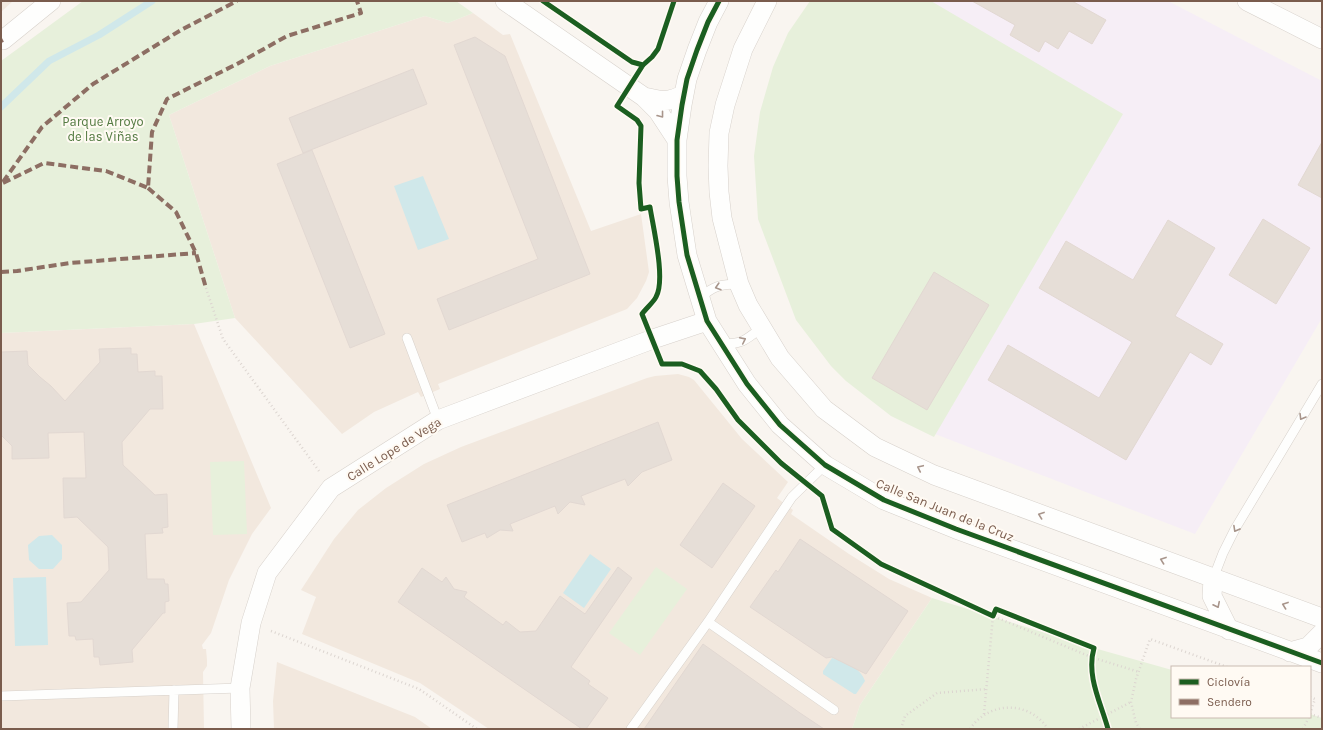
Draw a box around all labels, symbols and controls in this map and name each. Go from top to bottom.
one-way arrow [656,111,663,118]
park label: Parque Arroyo de las Viñas [62,114,144,144]
one-way arrow [714,282,721,291]
one-way arrow [739,337,746,345]
one-way arrow [1299,413,1307,420]
street label: Calle Lope de Vega [344,414,444,484]
one-way arrow [917,465,925,473]
street label: Calle San Juan de la Cruz [874,475,1016,545]
one-way arrow [1038,511,1045,519]
one-way arrow [1233,525,1240,532]
one-way arrow [1160,557,1167,565]
one-way arrow [1212,601,1220,609]
one-way arrow [1282,601,1289,610]
legend [1171,666,1311,718]
text: Ciclovía [1207,675,1250,689]
text: Sendero [1207,695,1252,709]

